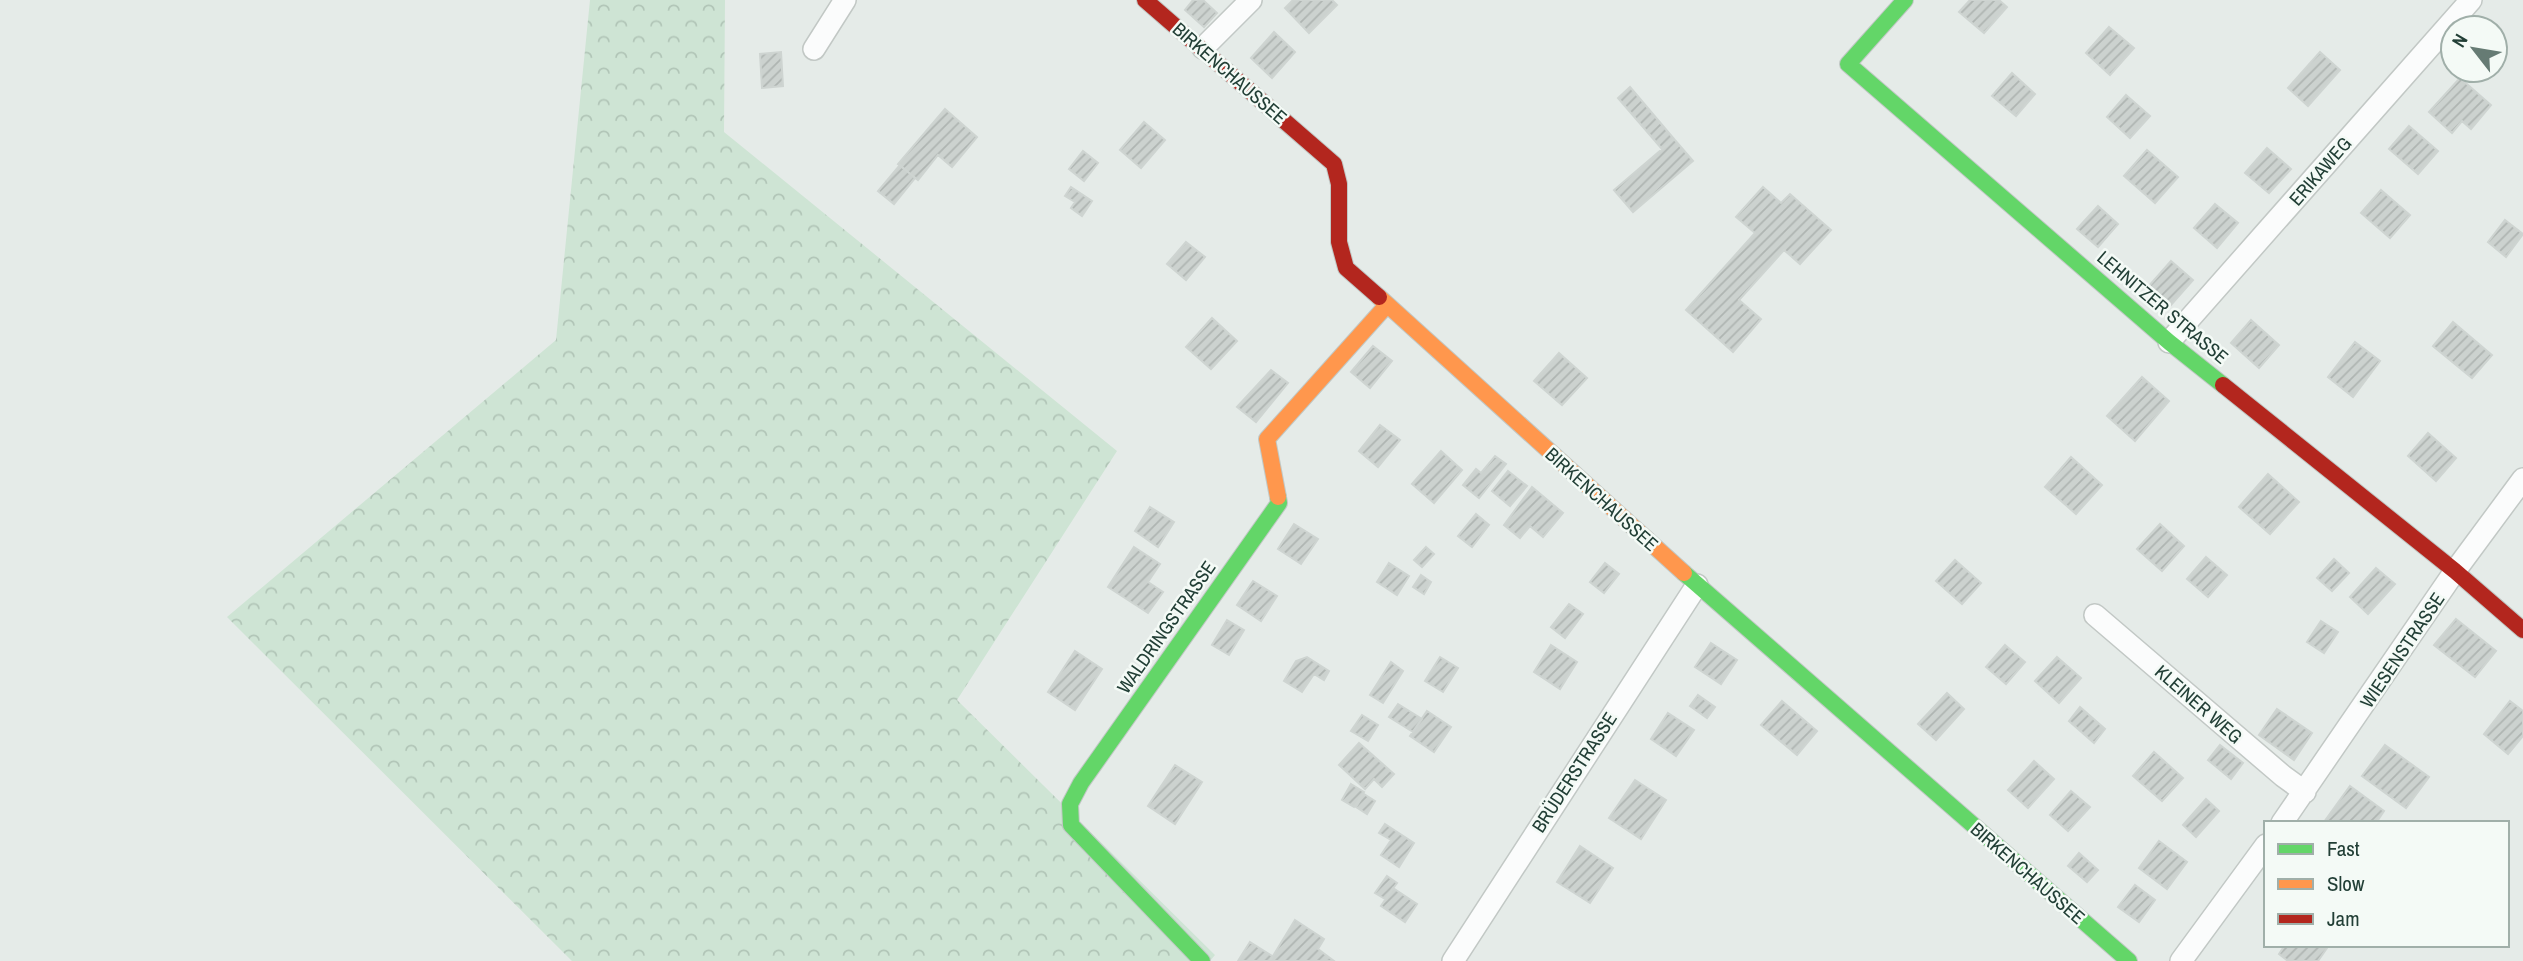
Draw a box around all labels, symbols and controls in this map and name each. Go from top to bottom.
north arrow [2439,14,2509,84]
street label: BIRKENCHAUSSEE [1167,16,1293,130]
text: N [2445,29,2473,52]
street label: ERIKAWEG [2283,131,2357,211]
street label: LEHNITZER STRASSE [2092,244,2234,370]
street label: BIRKENCHAUSSEE [1540,441,1664,557]
street label: WALDRINGSTRASSE [1111,556,1221,698]
street label: WIESENSTRASSE [2354,587,2450,713]
street label: KLEINER WEG [2150,659,2248,749]
street label: BRÜDERSTRASSE [1525,707,1623,837]
street label: BIRKENCHAUSSEE [1965,816,2091,930]
legend [2264,821,2509,947]
text: Fast [2327,834,2360,863]
text: Slow [2327,869,2365,898]
text: Jam [2327,904,2360,933]

